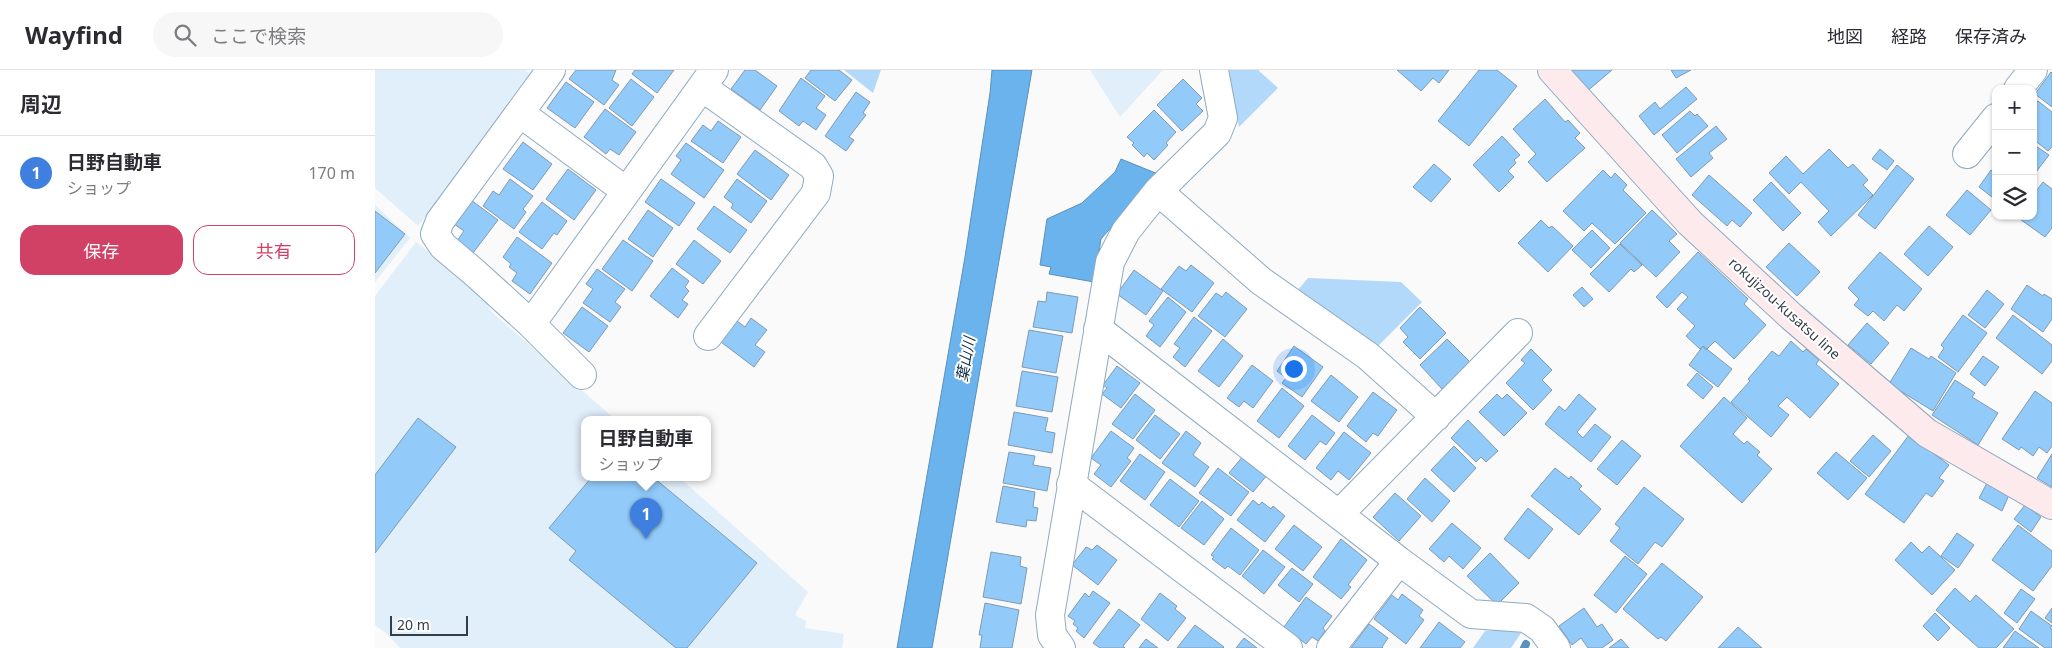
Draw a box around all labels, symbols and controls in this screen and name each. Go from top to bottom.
search box [153,12,503,57]
text: Wayfind [25,18,123,51]
icon: search [171,21,199,49]
text: ここで検索 [211,23,306,49]
text: 地図 [1827,24,1863,48]
text: 経路 [1891,24,1927,48]
text: 保存済み [1955,24,2027,48]
map controls [1992,85,2037,220]
button: + [1992,85,2037,130]
text: 周辺 [20,90,62,118]
button: − [1992,130,2037,175]
text: 日野自動車 [67,149,162,175]
text: 1 [31,162,41,184]
text: 170 m [308,162,355,184]
button: layers [1992,175,2037,220]
text: ショップ [67,177,131,199]
button: 保存 [20,225,183,275]
button: 共有 [193,225,355,275]
street label: rokujizou-kusatsu line [1725,253,1845,363]
water label: 葉山川 [951,333,979,383]
your location [1281,356,1307,382]
popup [581,416,711,481]
text: 日野自動車 [598,425,694,451]
text: ショップ [598,453,663,475]
pin: 1 [630,498,662,539]
scale bar [390,613,467,636]
text: 20 m [397,615,430,634]

